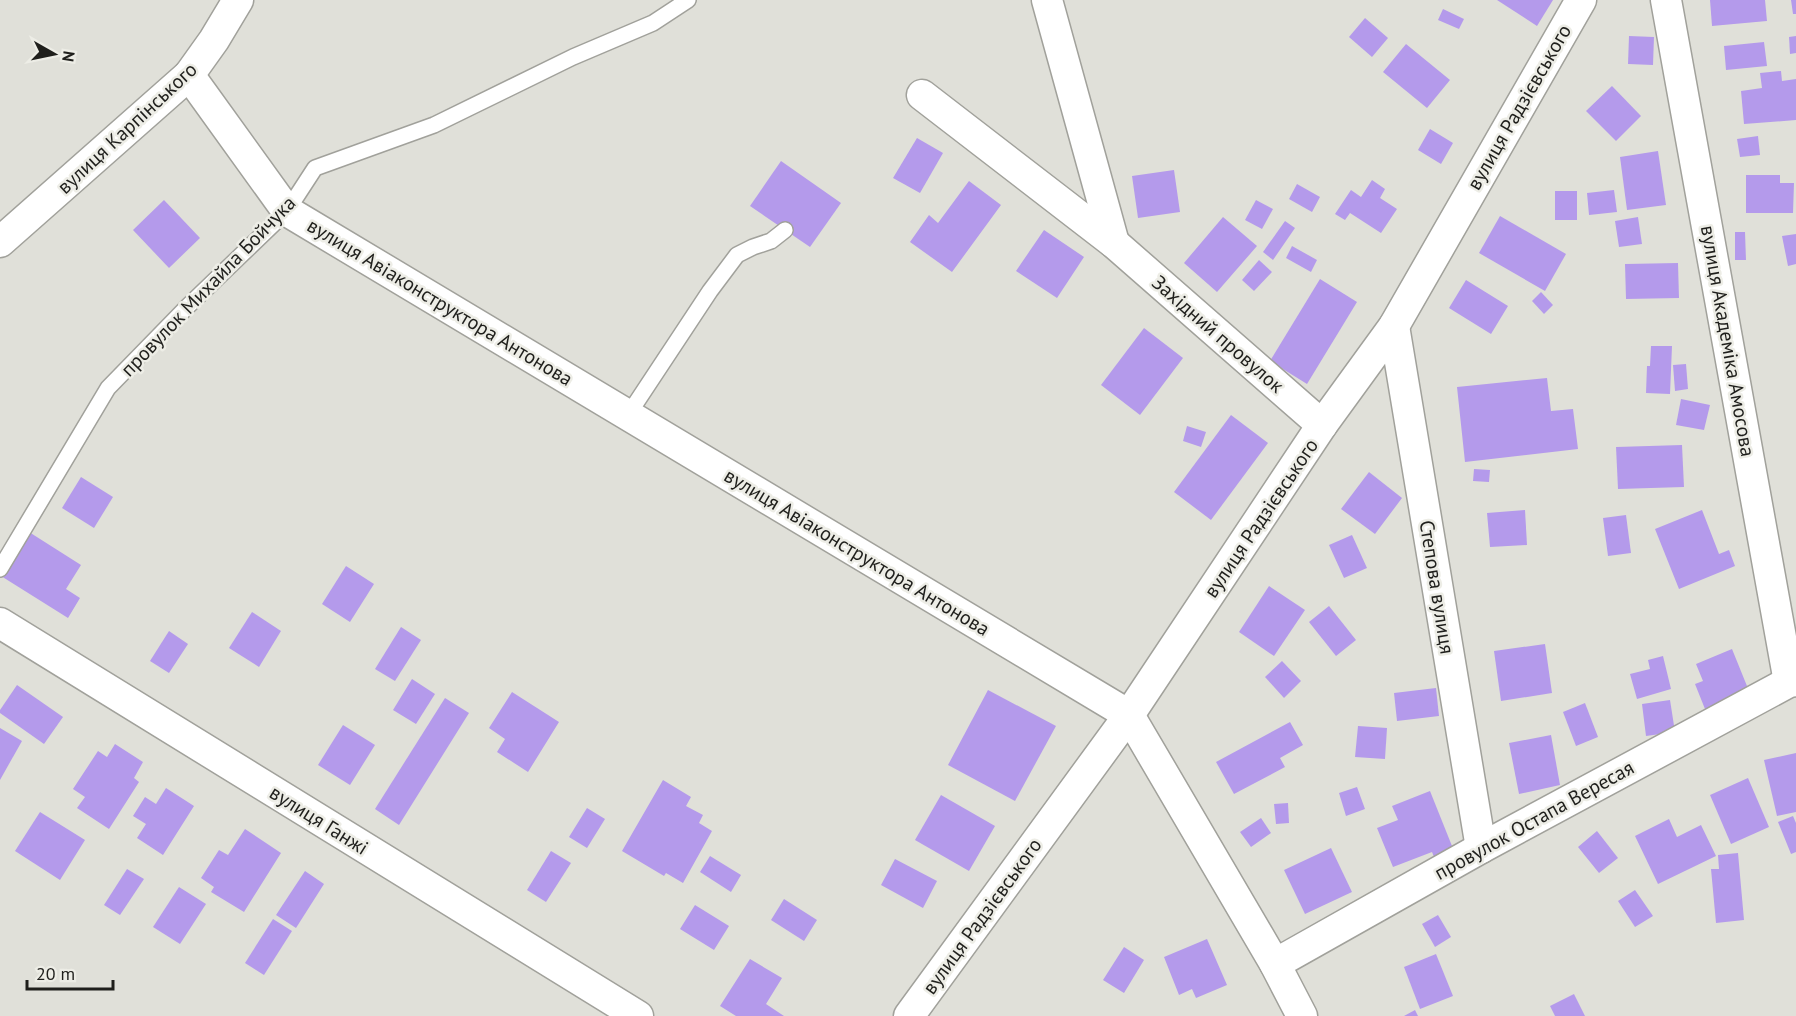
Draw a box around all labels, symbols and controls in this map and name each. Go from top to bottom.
street label: вулиця Радзієвського [1461,20,1577,194]
north arrow [24,24,84,84]
text: N [58,50,80,63]
street label: вулиця Карпінського [52,57,202,199]
street label: провулок Михайла Бойчука [115,190,301,382]
street label: вулиця Авіаконструктора Антонова [303,212,577,392]
street label: вулиця Академіка Амосова [1695,223,1761,459]
street label: Західний провулок [1147,269,1290,399]
street label: вулиця Радзієвського [1198,433,1324,603]
street label: вулиця Авіаконструктора Антонова [720,462,994,642]
street label: Степова вулиця [1414,518,1460,656]
street label: провулок Остапа Вересая [1430,754,1638,886]
street label: вулиця Ганжі [265,779,373,861]
street label: вулиця Радзієвського [917,833,1047,999]
scale bar [27,953,112,991]
text: 20 m [36,962,75,985]

